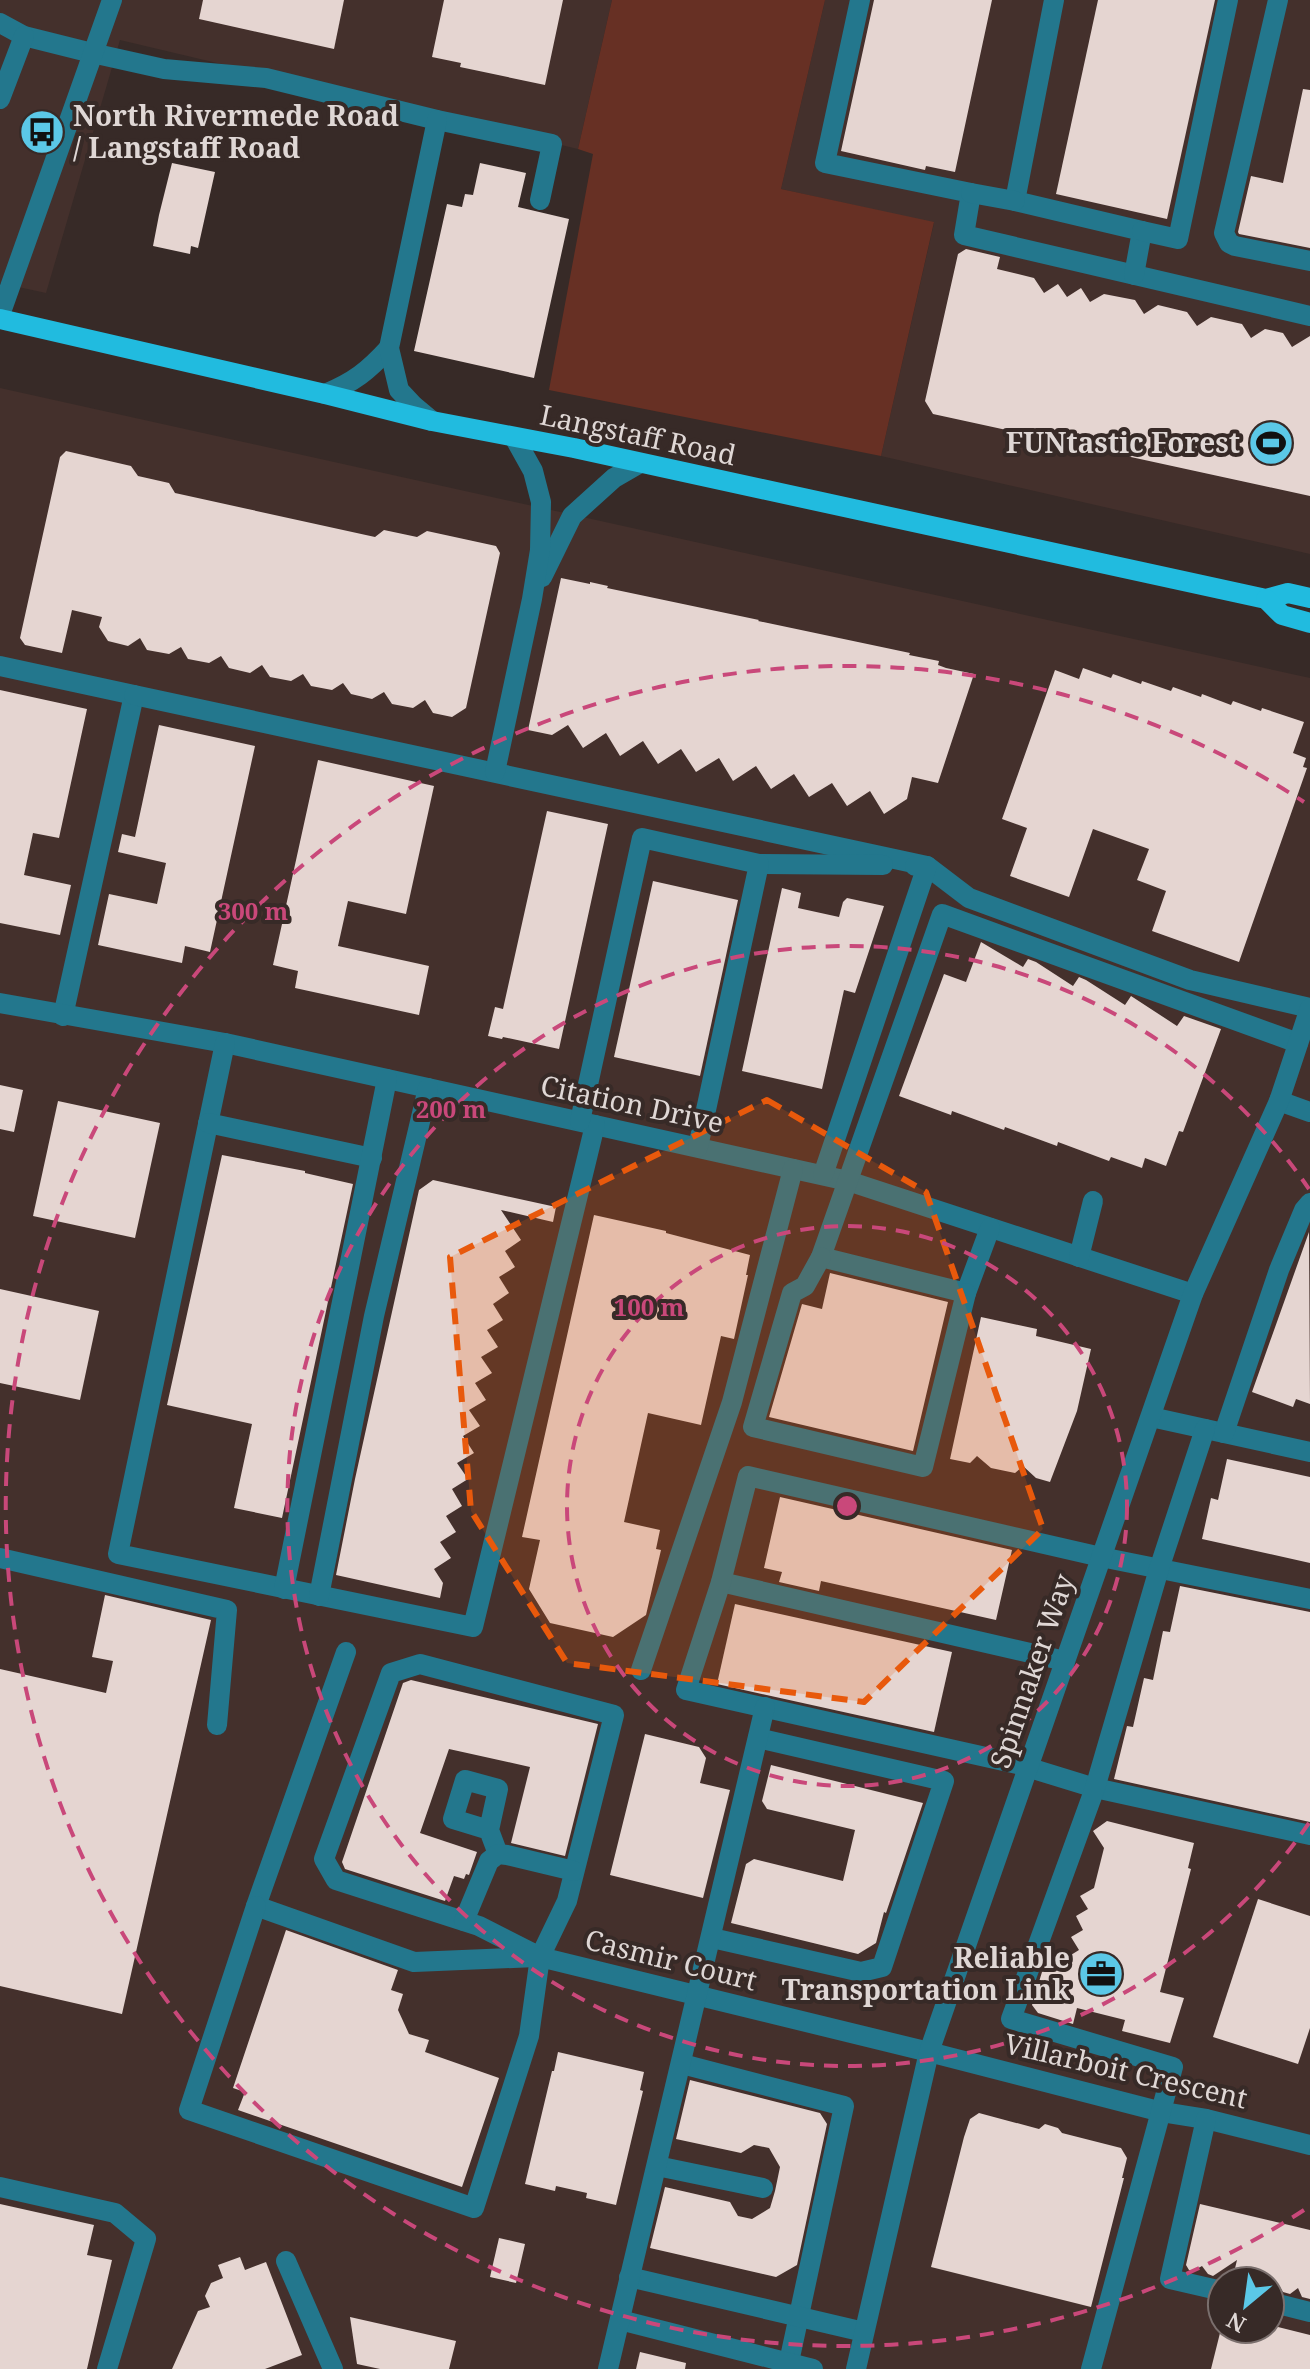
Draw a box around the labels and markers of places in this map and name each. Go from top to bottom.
place label: North Rivermede Road / Langstaff Road [73,96,399,166]
bus stop icon: North Rivermede Road / Langstaff Road [18,108,66,156]
sports icon: FUNtastic Forest [1247,419,1295,467]
place label: FUNtastic Forest [1006,423,1240,461]
centre of rings [833,1492,861,1520]
place label: Reliable Transportation Link [782,1938,1070,2008]
office icon: Reliable Transportation Link [1077,1950,1125,1998]

